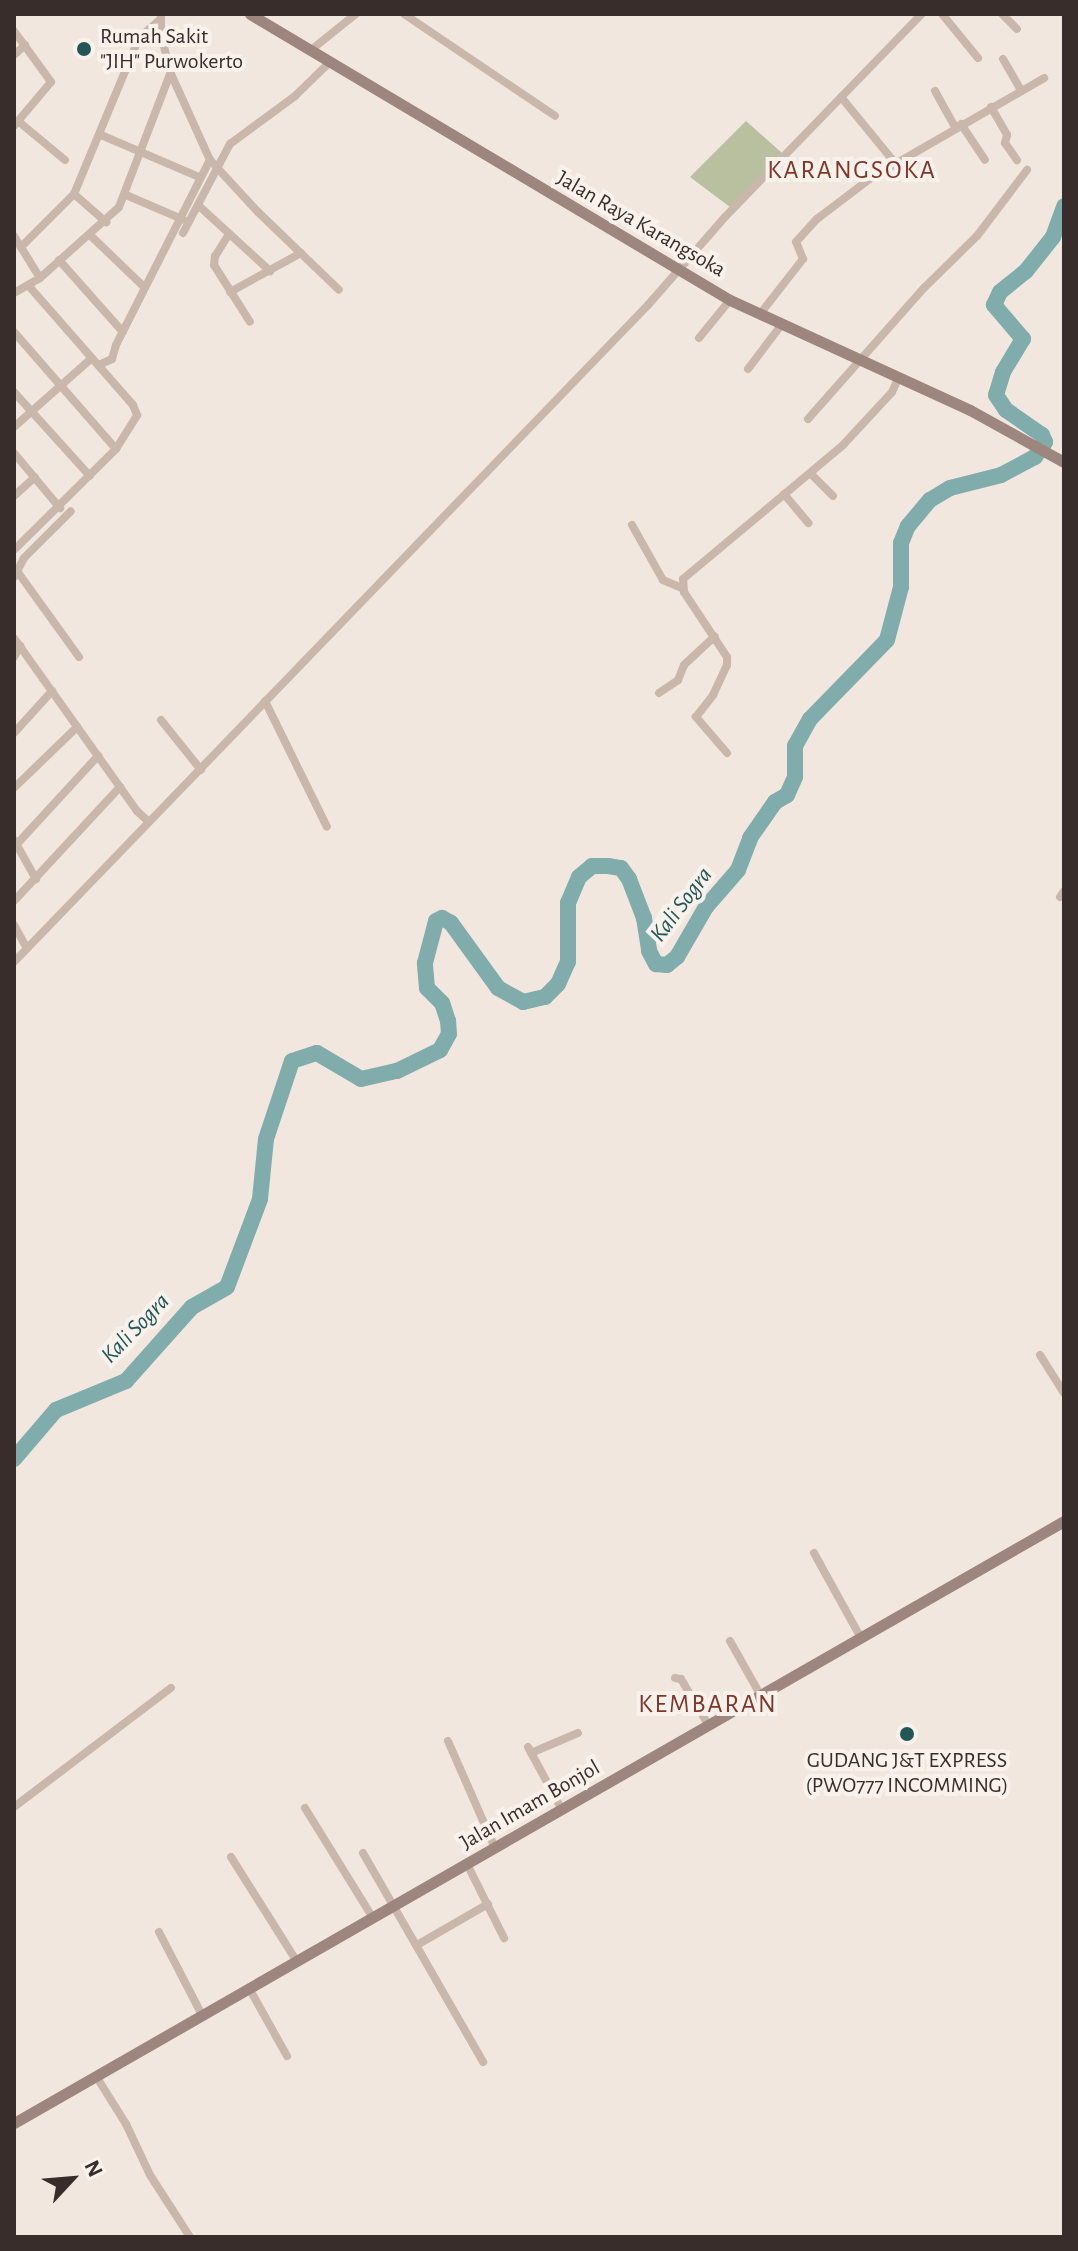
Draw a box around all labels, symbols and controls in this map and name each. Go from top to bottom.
place label: Rumah Sakit "JIH" Purwokerto [100,23,243,74]
marker: Rumah Sakit "JIH" Purwokerto [75,40,93,58]
district label: KARANGSOKA [767,155,937,187]
street label: Jalan Raya Karangsoka [552,165,730,283]
water label: Kali Sogra [645,862,719,948]
water label: Kali Sogra [96,1288,176,1370]
district label: KEMBARAN [638,1689,778,1721]
marker: GUDANG J&T EXPRESS (PWO777 INCOMMING) [898,1725,916,1743]
place label: GUDANG J&T EXPRESS (PWO777 INCOMMING) [806,1747,1008,1798]
street label: Jalan Imam Bonjol [455,1754,605,1856]
north arrow [32,2139,112,2219]
text: N [80,2157,107,2180]

